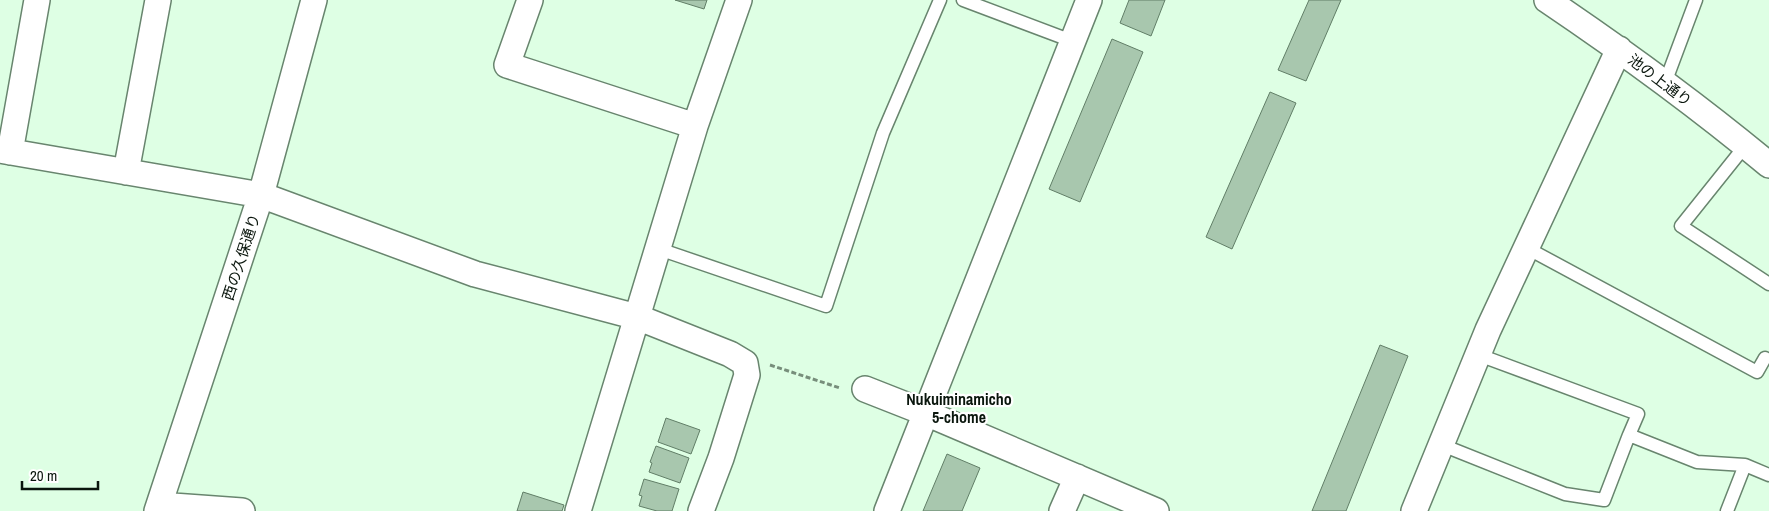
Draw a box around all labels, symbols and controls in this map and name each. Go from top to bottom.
street label: 池の上通り [1624,49,1696,111]
street label: 西の久保通り [217,211,265,303]
district label: Nukuiminamicho 5-chome [906,388,1012,428]
scale bar [22,458,99,490]
text: 20 m [30,465,57,486]

